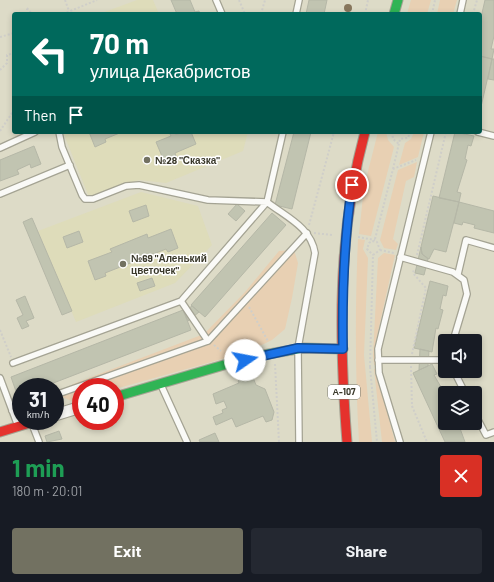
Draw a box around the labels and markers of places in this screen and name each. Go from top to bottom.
place label: №28 "Сказка" [155,154,220,166]
marker: №28 "Сказка" [142,155,152,165]
pin [335,168,369,202]
place label: №69 "Аленький цветочек" [131,252,207,276]
marker: №69 "Аленький цветочек" [118,259,128,269]

